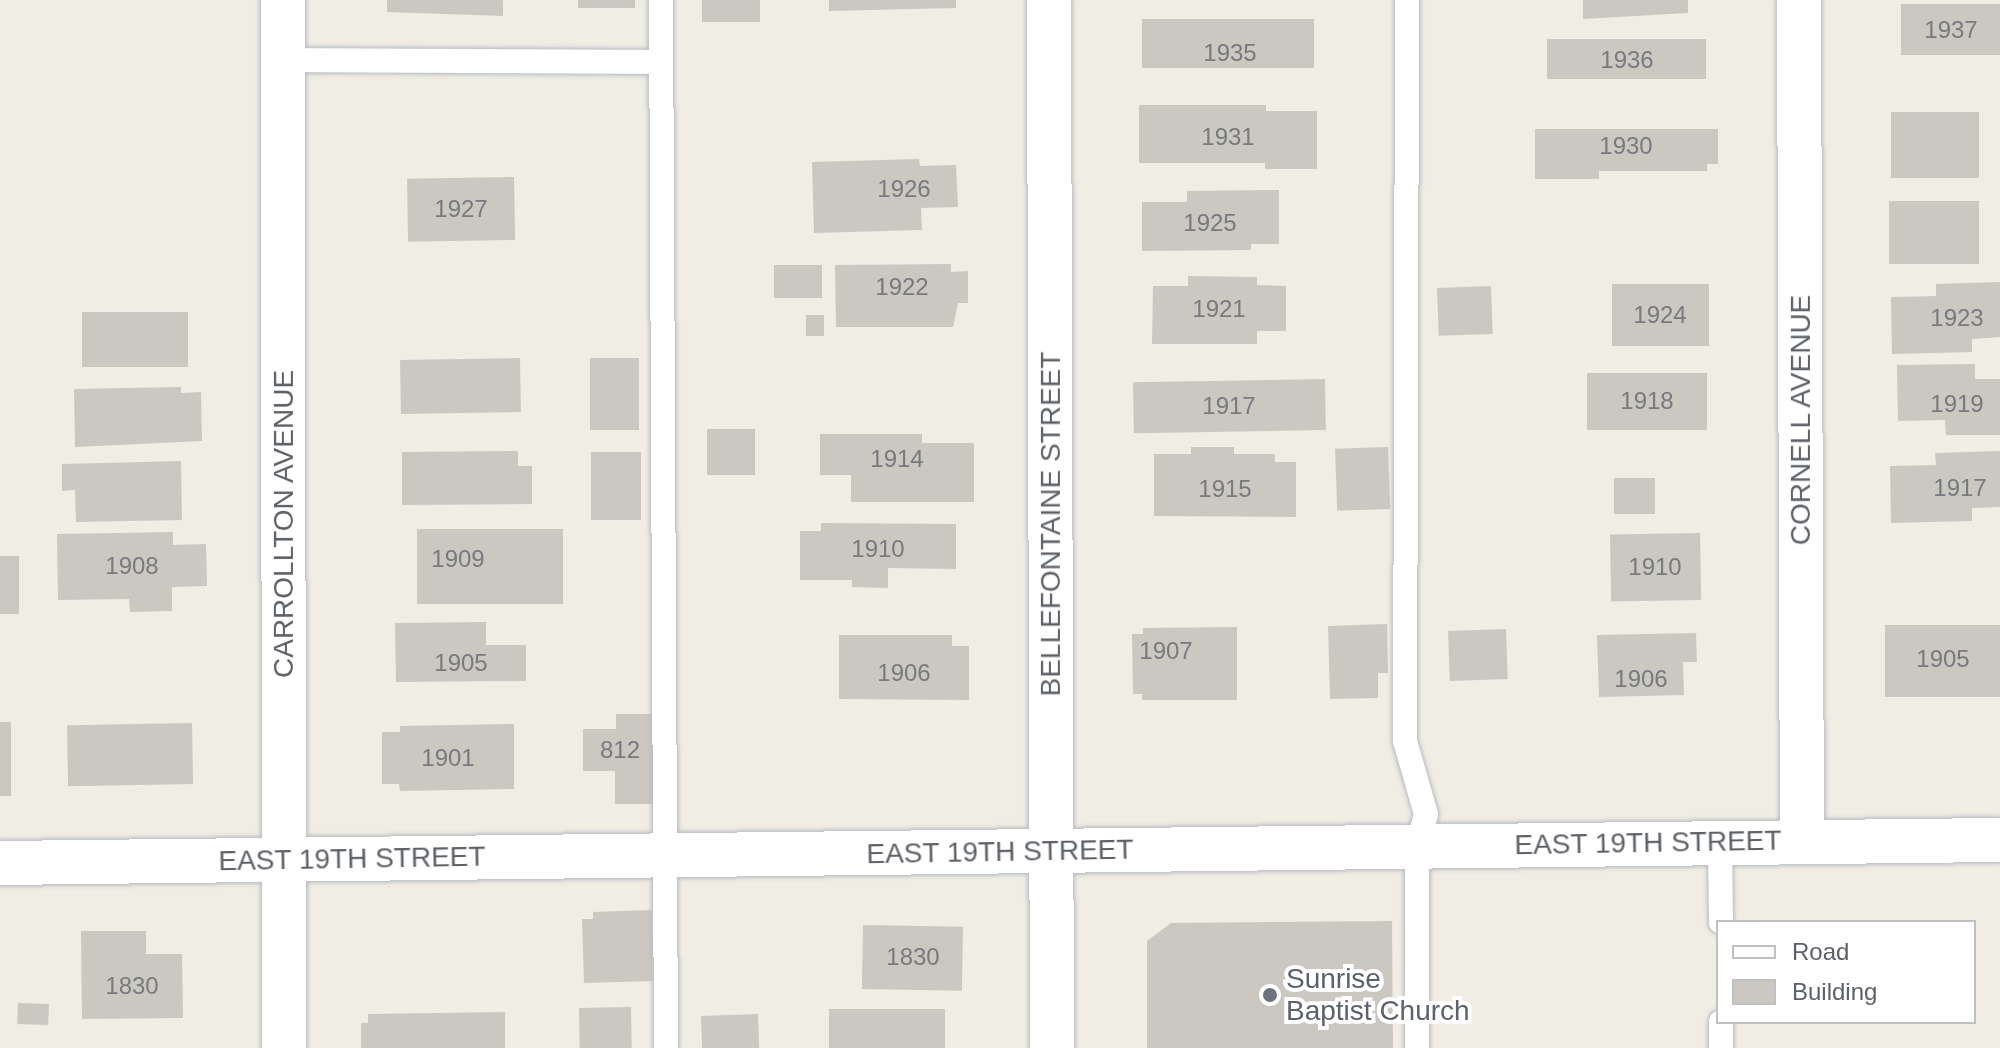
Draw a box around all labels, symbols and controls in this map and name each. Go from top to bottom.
house number: 1937 [1924,16,1978,44]
house number: 1935 [1203,39,1257,67]
house number: 1936 [1600,46,1654,74]
house number: 1931 [1201,123,1255,151]
house number: 1930 [1599,132,1653,160]
house number: 1926 [877,175,931,203]
house number: 1927 [434,195,488,223]
house number: 1925 [1183,209,1237,237]
house number: 1922 [875,273,929,301]
street label: CORNELL AVENUE [1784,293,1818,547]
house number: 1921 [1192,295,1246,323]
house number: 1924 [1633,301,1687,329]
house number: 1923 [1930,304,1984,332]
street label: BELLEFONTAINE STREET [1034,352,1068,696]
street label: CARROLLTON AVENUE [267,369,301,679]
house number: 1918 [1620,387,1674,415]
house number: 1919 [1930,390,1984,418]
house number: 1917 [1202,392,1256,420]
house number: 1914 [870,445,924,473]
house number: 1917 [1933,474,1987,502]
house number: 1915 [1198,475,1252,503]
house number: 1910 [851,535,905,563]
house number: 1909 [431,545,485,573]
house number: 1908 [105,552,159,580]
house number: 1910 [1628,553,1682,581]
house number: 1907 [1139,637,1193,665]
house number: 1905 [1916,645,1970,673]
house number: 1905 [434,649,488,677]
house number: 1906 [877,659,931,687]
house number: 1906 [1614,665,1668,693]
house number: 812 [600,736,640,764]
house number: 1901 [421,744,475,772]
street label: EAST 19TH STREET [1514,824,1782,862]
street label: EAST 19TH STREET [866,833,1134,871]
street label: EAST 19TH STREET [218,840,486,878]
legend [1716,920,1976,1024]
text: Road [1792,938,1849,965]
house number: 1830 [886,943,940,971]
place label: Sunrise Baptist Church [1286,962,1470,1028]
house number: 1830 [105,972,159,1000]
text: Building [1792,978,1877,1005]
marker: Sunrise Baptist Church [1261,986,1279,1004]

